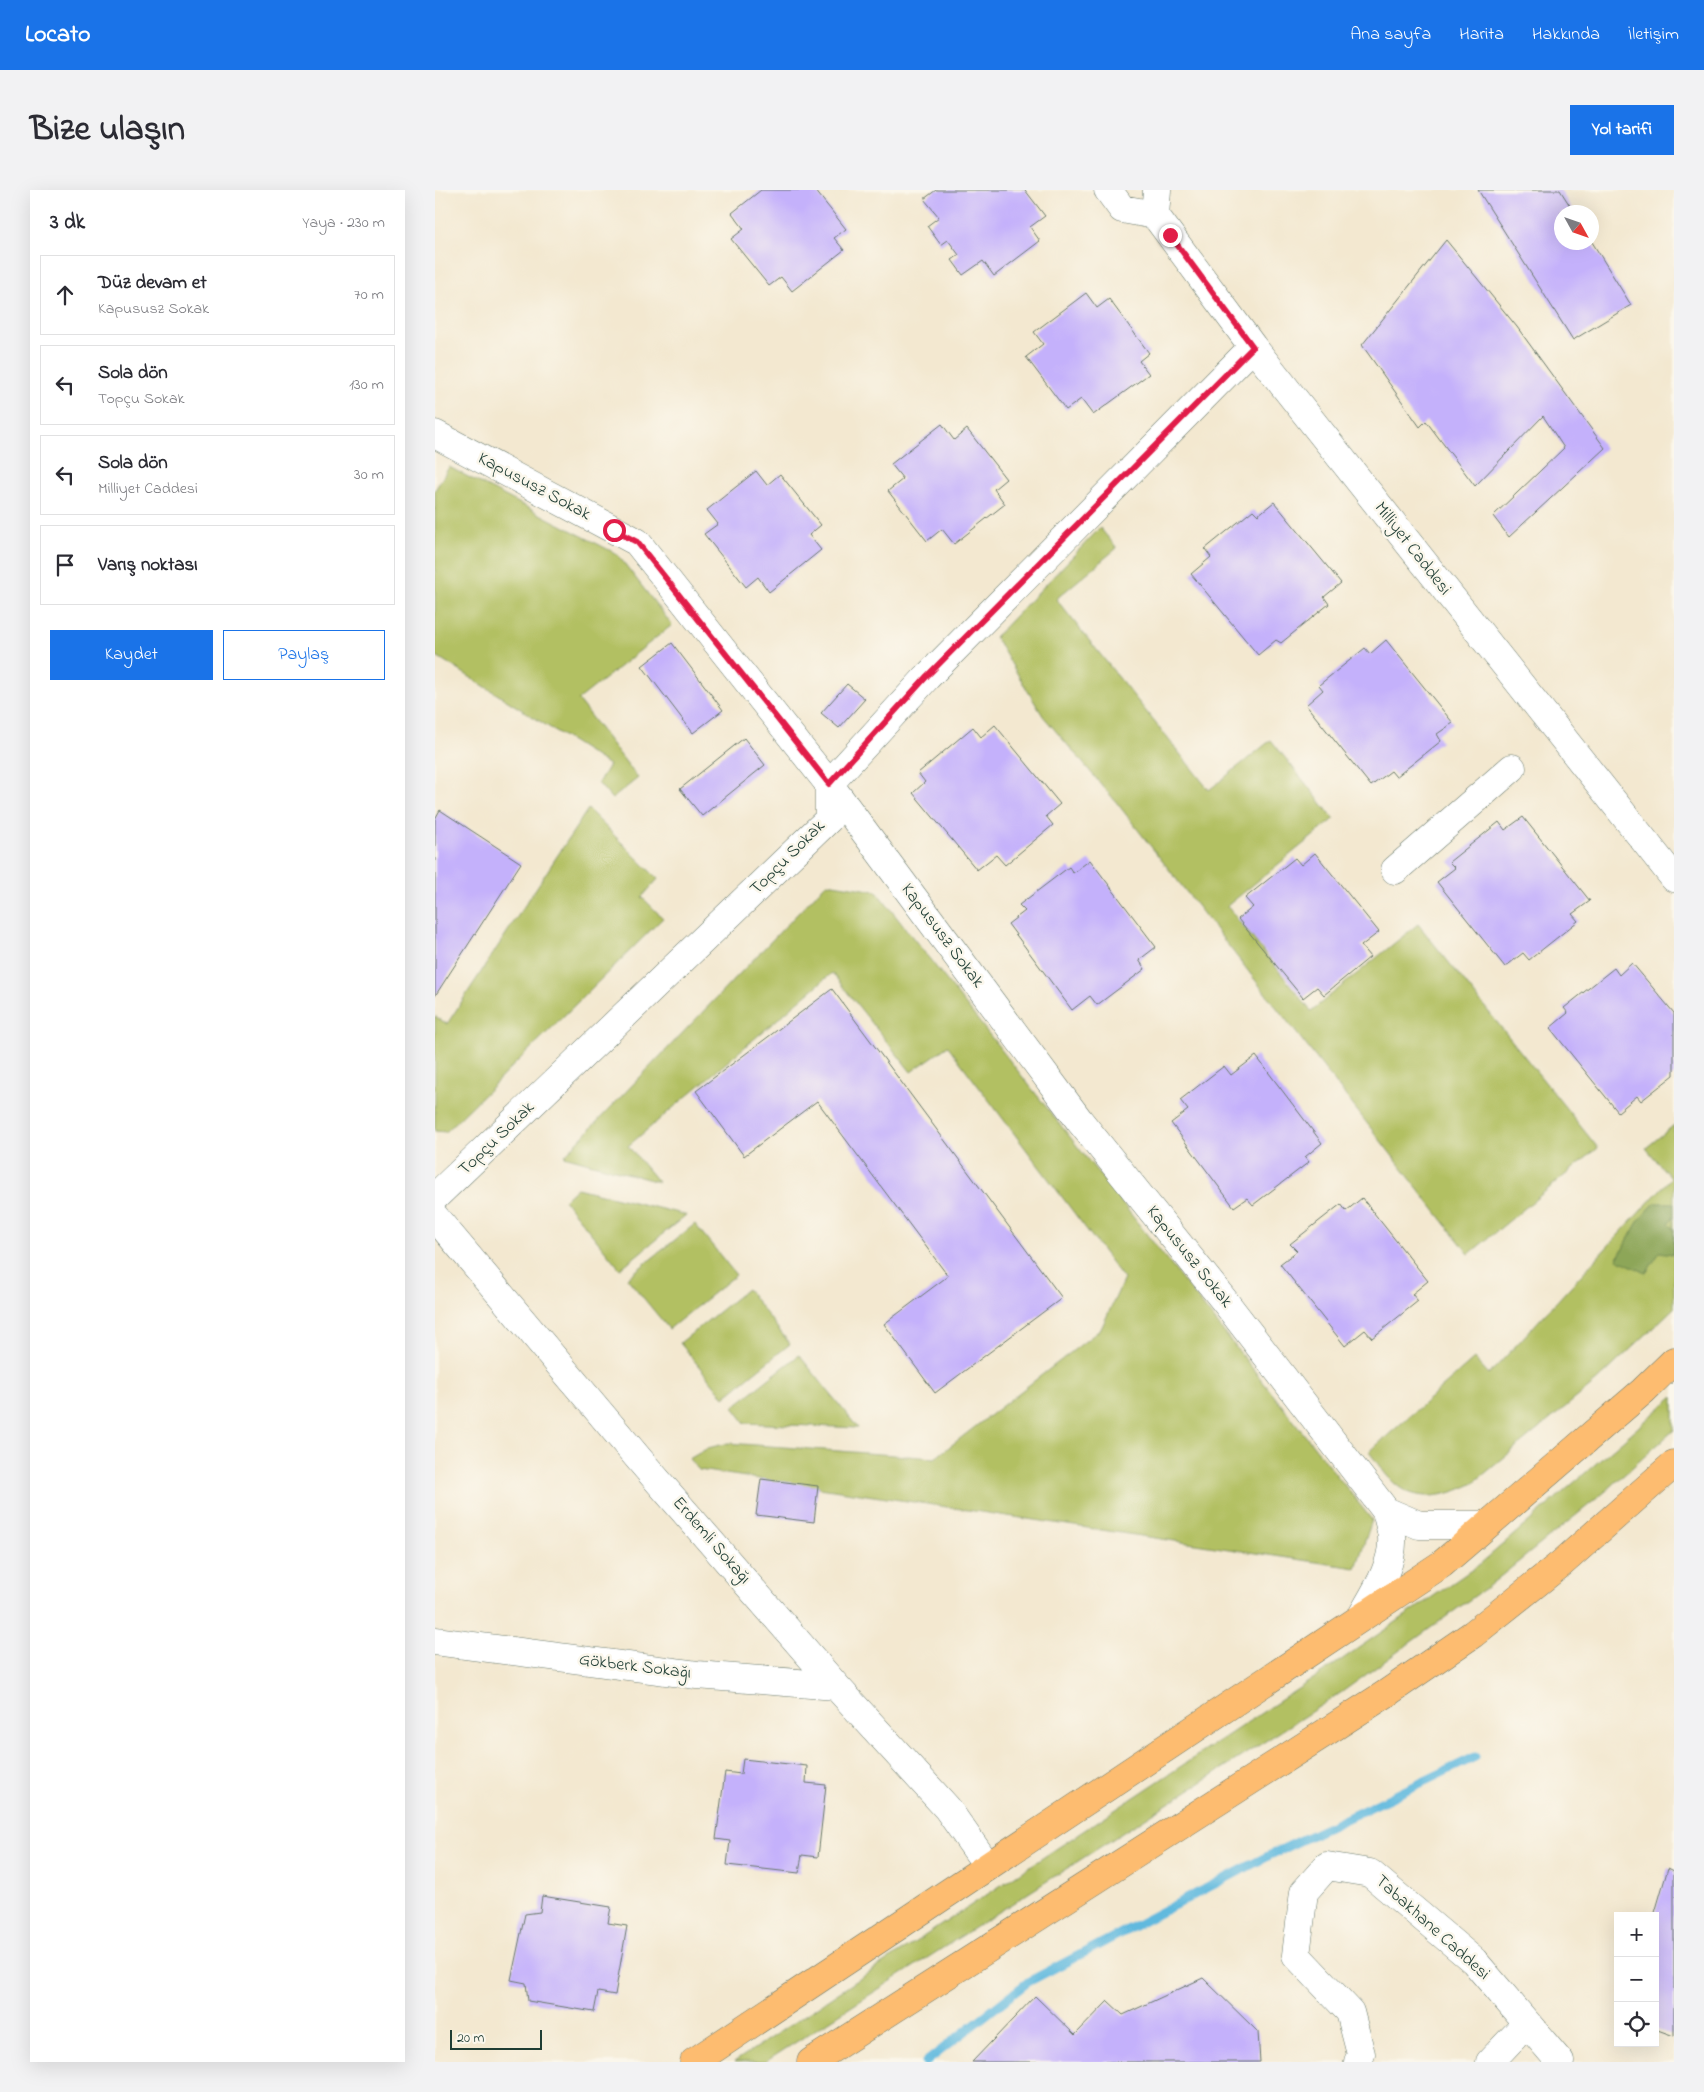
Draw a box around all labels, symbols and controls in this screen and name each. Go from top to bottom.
text: Locato [25,18,91,53]
text: Ana sayfa [1350,22,1431,48]
text: Harita [1459,22,1504,48]
text: Hakkında [1532,22,1600,48]
text: İletişim [1628,22,1679,48]
text: Bize ulaşın [30,105,185,156]
button: Yol tarifi [1570,105,1674,155]
north arrow [1554,205,1599,250]
text: 3 dk [50,208,85,238]
text: Yaya · 230 m [302,211,385,235]
route end [1159,224,1182,247]
text: Düz devam et [98,270,207,297]
icon: ahead [51,281,79,309]
text: 70 m [354,283,384,307]
text: Kapususz Sokak [98,297,209,321]
text: Sola dön [98,360,168,387]
icon: left [51,371,79,399]
text: 130 m [349,373,384,397]
text: Topçu Sokak [98,387,185,411]
street label: Kapususz Sokak [473,446,595,528]
text: Sola dön [98,450,168,477]
icon: left [51,461,79,489]
text: 30 m [354,463,384,487]
text: Milliyet Caddesi [98,477,198,501]
street label: Milliyet Caddesi [1367,497,1457,601]
route start [603,519,626,542]
icon: arrive [51,551,79,579]
text: Varış noktası [98,552,198,579]
button: Kaydet [50,630,213,680]
button: Paylaş [223,630,385,680]
street label: Topçu Sokak [744,814,832,902]
street label: Kapususz Sokak [894,878,990,994]
street label: Topçu Sokak [453,1096,541,1182]
street label: Kapususz Sokak [1140,1200,1238,1314]
street label: Erdemli Sokağı [665,1491,756,1591]
street label: Gökberk Sokağı [577,1647,693,1688]
street label: Tabakhane Caddesi [1369,1869,1495,1987]
map controls [1614,1912,1659,2047]
button: + [1614,1912,1659,1957]
button: − [1614,1957,1659,2002]
button: locate [1614,2002,1659,2047]
scale bar [450,2027,543,2050]
text: 20 m [457,2028,484,2049]

